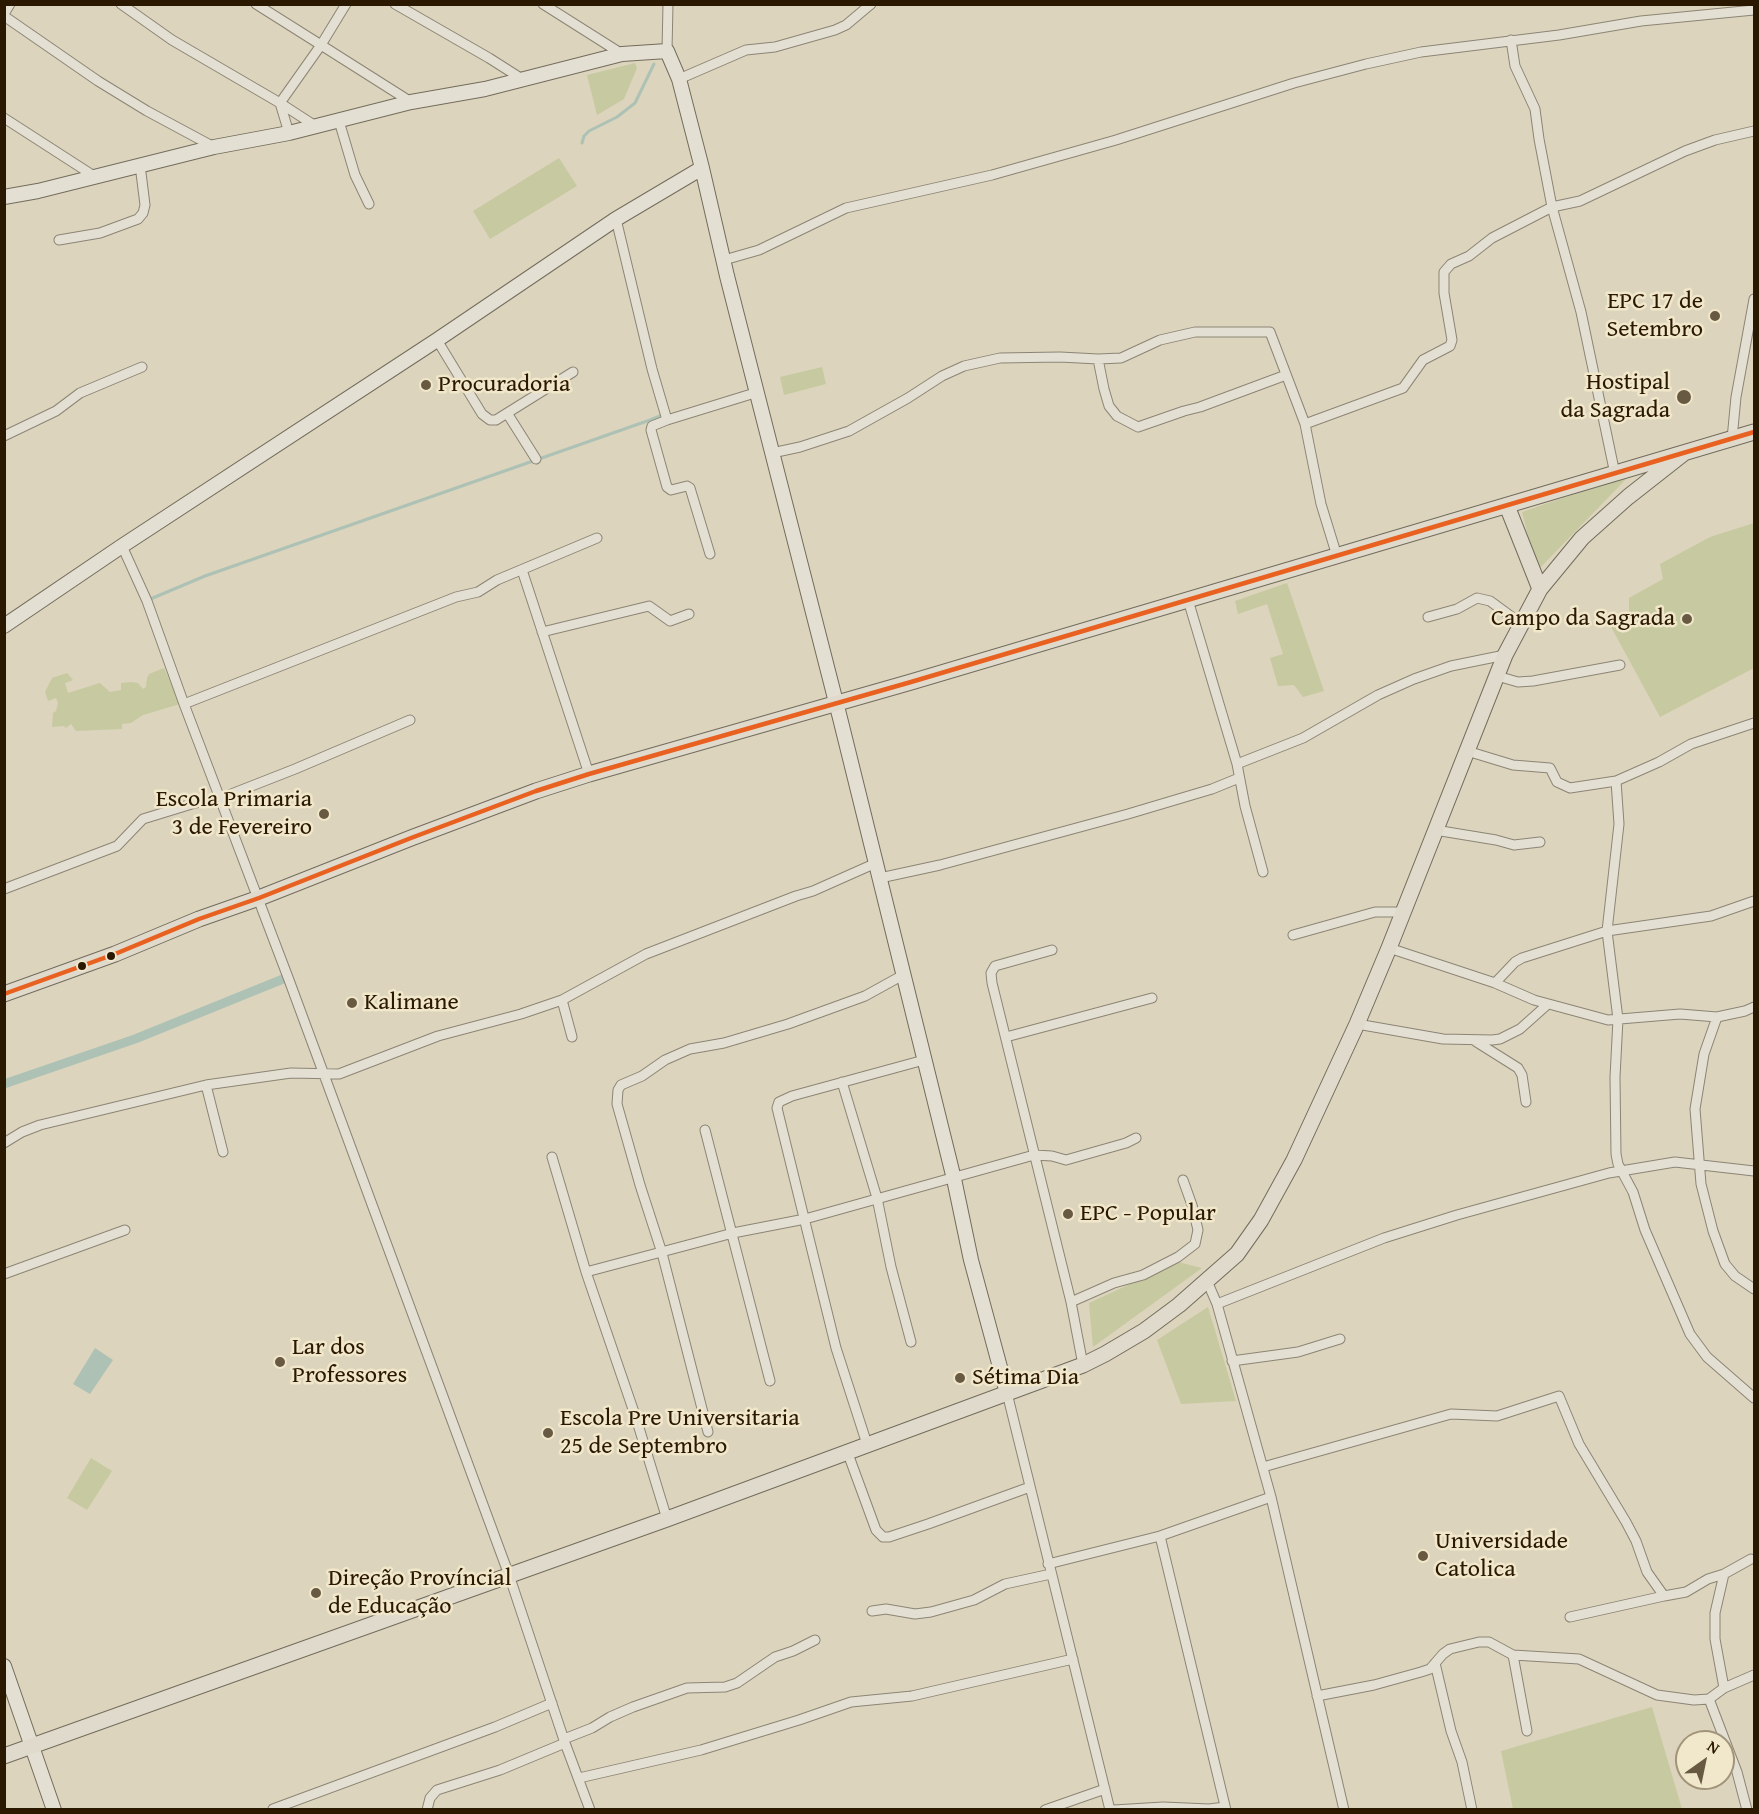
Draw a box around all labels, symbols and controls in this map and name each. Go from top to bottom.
place label: EPC 17 de Setembro [1606,288,1703,344]
marker: EPC 17 de Setembro [1708,309,1722,323]
place label: Hostipal da Sagrada [1560,369,1670,425]
place label: Procuradoria [438,371,570,399]
marker: Procuradoria [419,378,433,392]
marker: Hostipal da Sagrada [1675,388,1693,406]
place label: Campo da Sagrada [1491,605,1675,633]
marker: Campo da Sagrada [1680,612,1694,626]
place label: Escola Primaria 3 de Fevereiro [156,786,312,842]
marker: Escola Primaria 3 de Fevereiro [317,807,331,821]
unlabelled marker [105,950,117,962]
unlabelled marker [76,960,88,972]
place label: Kalimane [364,989,459,1017]
marker: Kalimane [345,996,359,1010]
place label: EPC - Popular [1080,1200,1216,1228]
marker: EPC - Popular [1061,1207,1075,1221]
place label: Lar dos Professores [292,1334,407,1390]
marker: Lar dos Professores [273,1355,287,1369]
place label: Sétima Dia [972,1364,1079,1392]
marker: Sétima Dia [953,1371,967,1385]
place label: Escola Pre Universitaria 25 de Septembro [560,1405,800,1461]
marker: Escola Pre Universitaria 25 de Septembro [541,1426,555,1440]
place label: Universidade Catolica [1435,1528,1568,1584]
marker: Universidade Catolica [1416,1549,1430,1563]
place label: Direção Províncial de Educação [328,1565,511,1621]
marker: Direção Províncial de Educação [309,1586,323,1600]
north arrow [1675,1730,1735,1790]
text: N [1703,1734,1725,1760]

